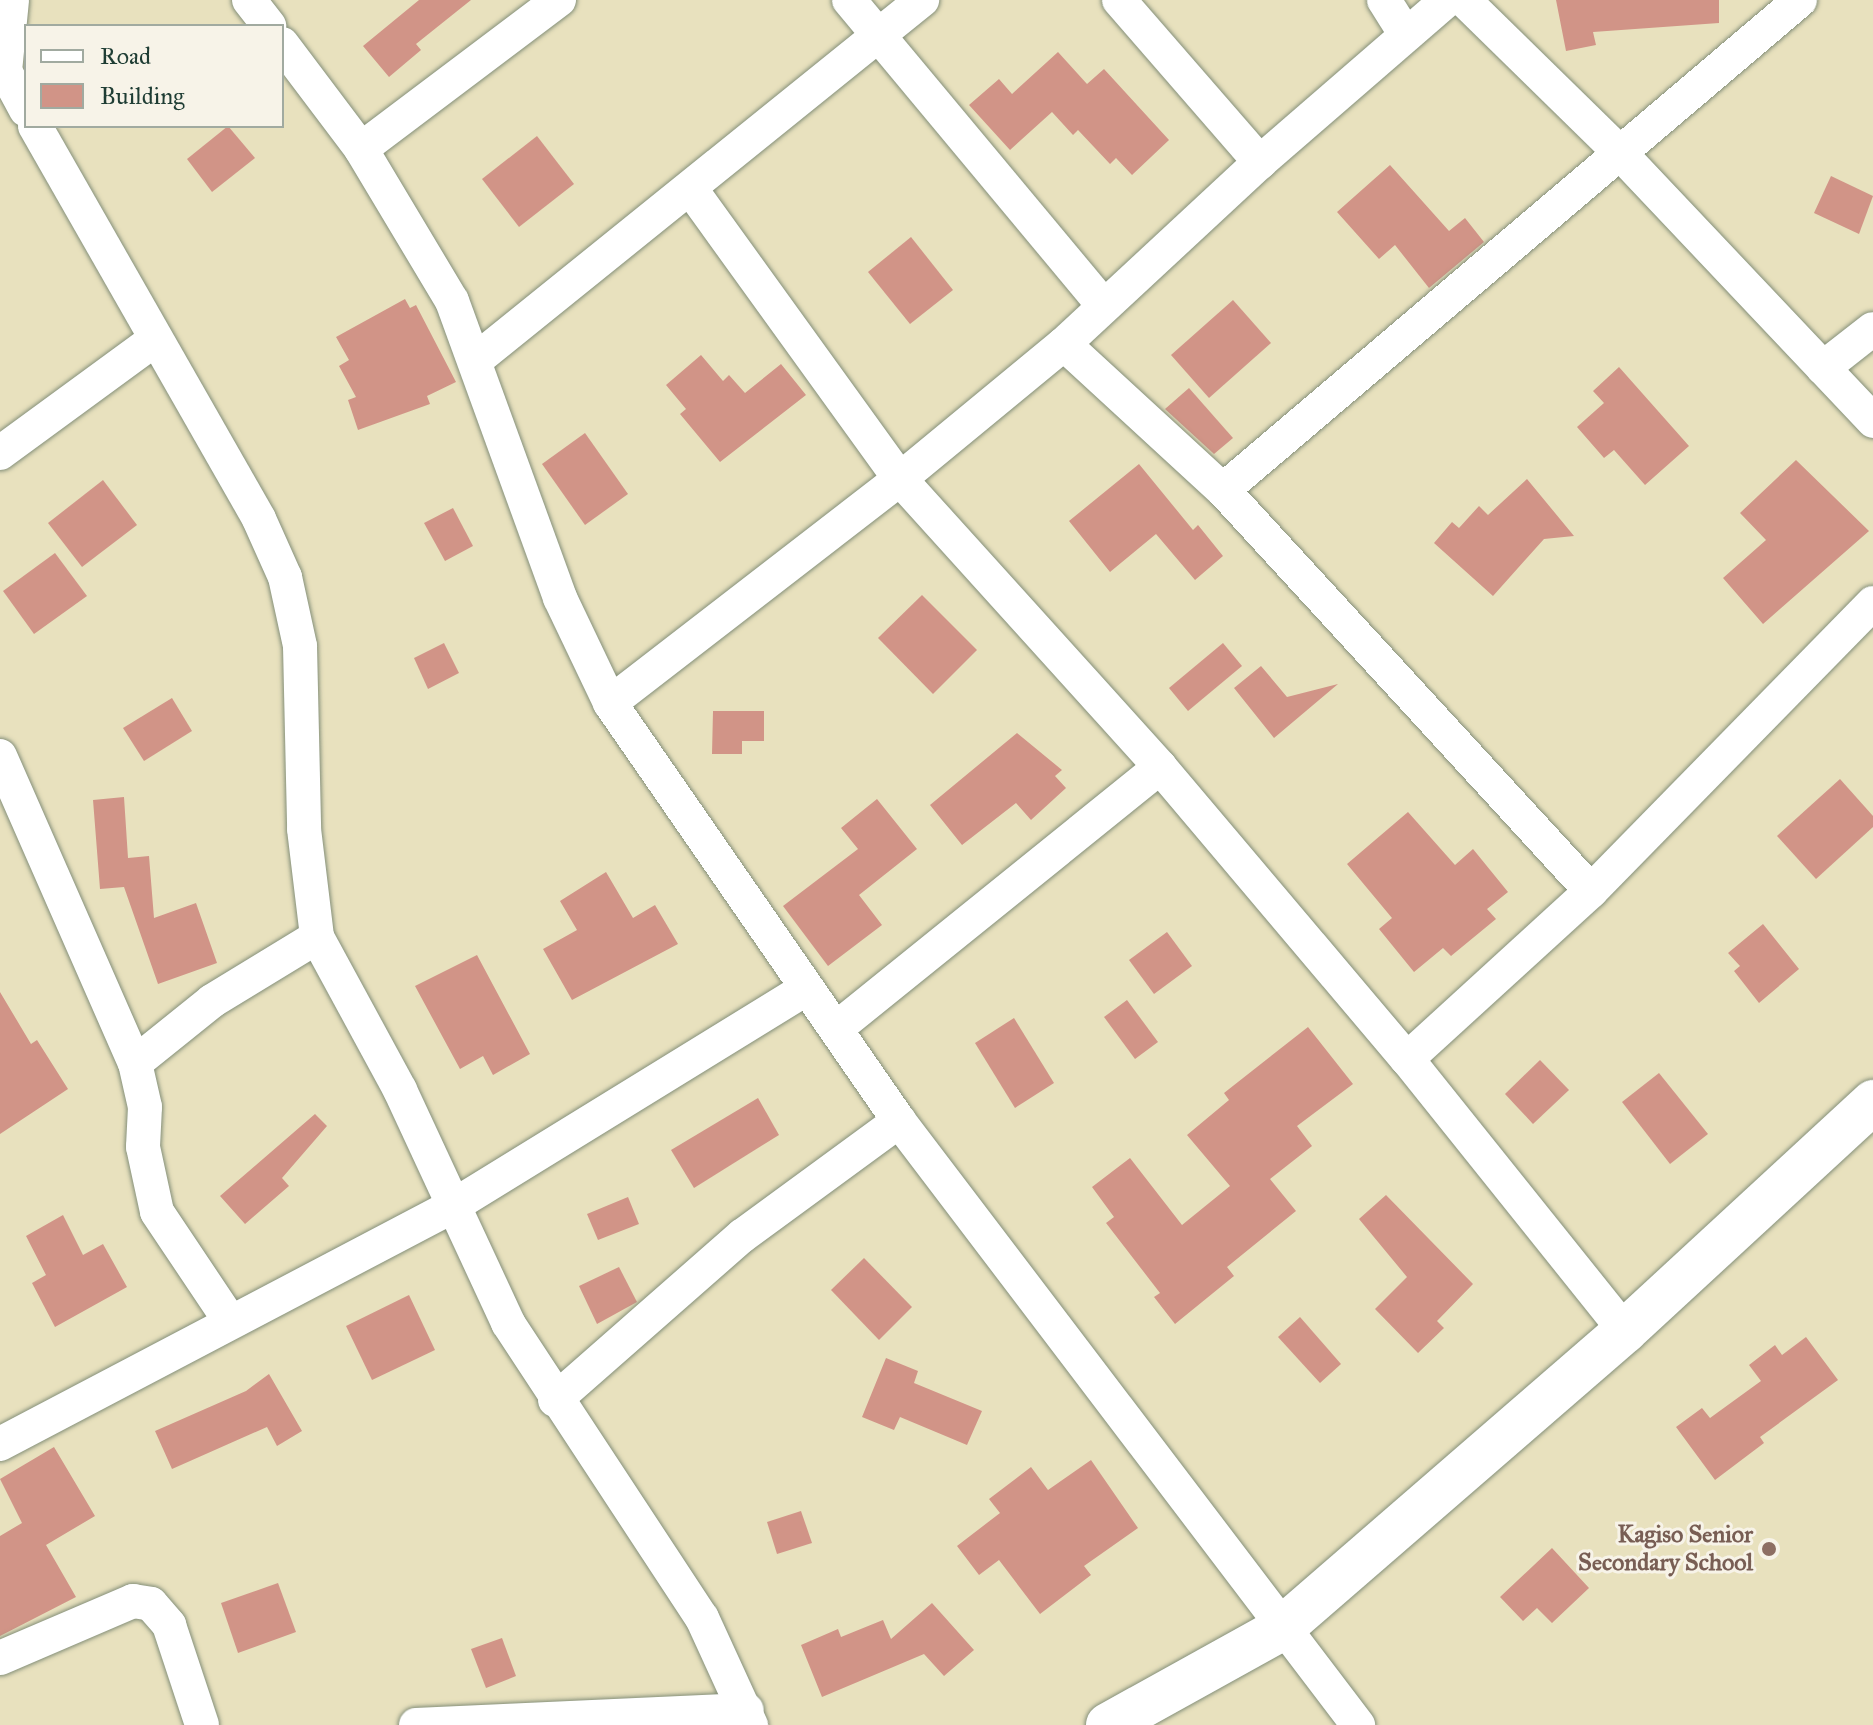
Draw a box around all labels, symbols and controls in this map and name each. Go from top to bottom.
legend [24,24,284,128]
text: Road [100,41,151,71]
text: Building [100,81,185,111]
place label: Kagiso Senior Secondary School [1578,1521,1753,1577]
marker: Kagiso Senior Secondary School [1760,1540,1778,1558]

